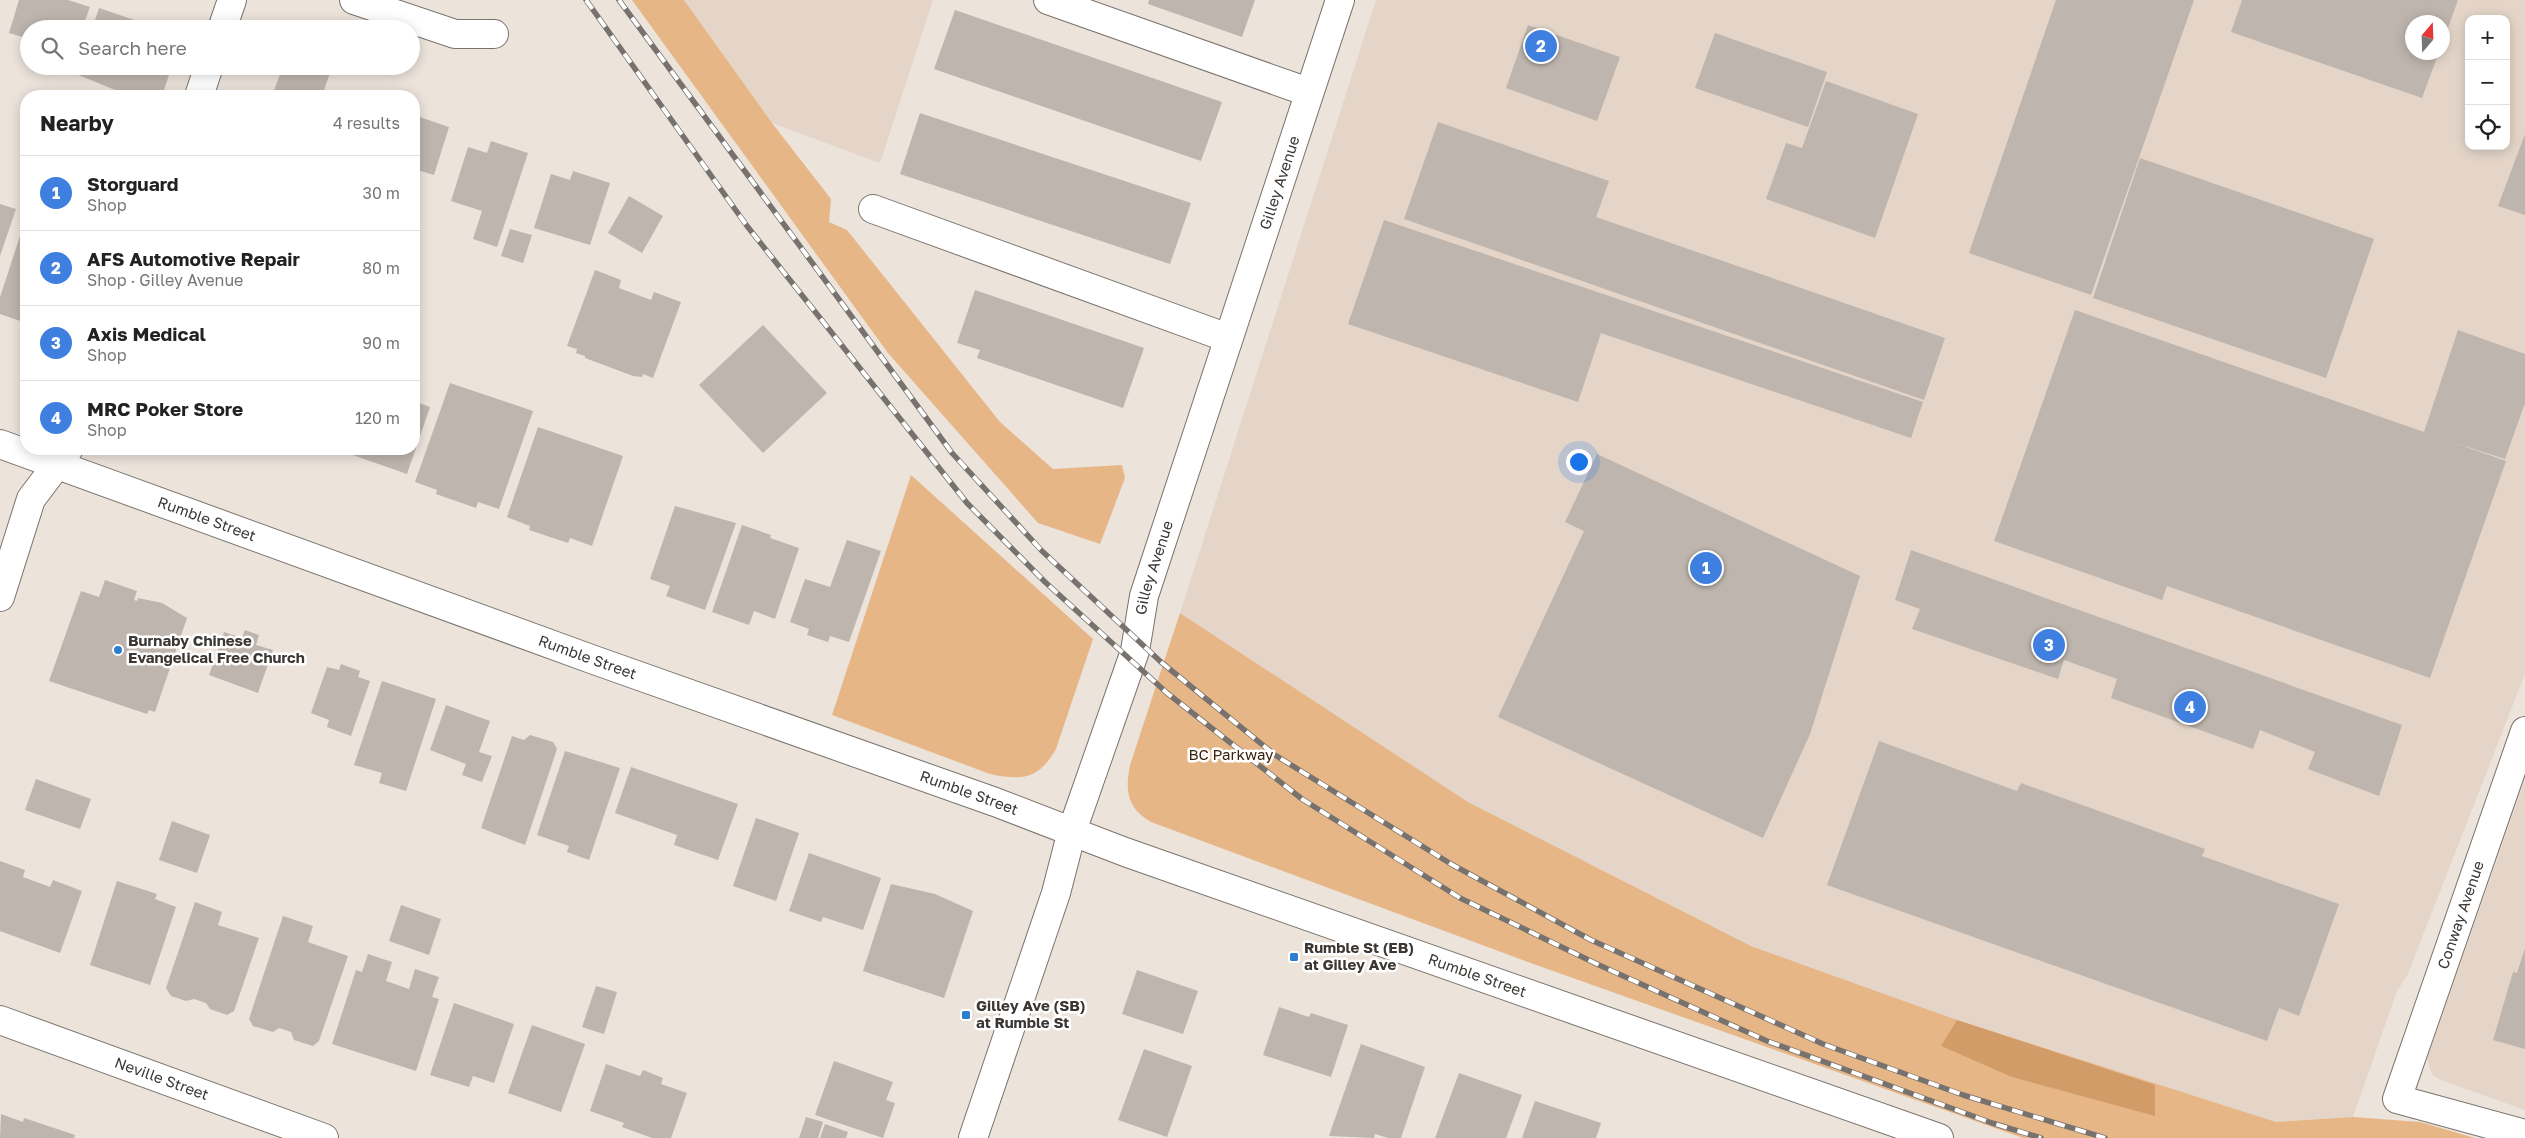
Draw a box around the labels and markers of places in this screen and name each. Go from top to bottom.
pin: 2 [1525,27,1557,65]
pin: 1 [1690,549,1722,587]
pin: 3 [2033,626,2065,664]
place label: Burnaby Chinese Evangelical Free Church [128,631,305,666]
marker: Burnaby Chinese Evangelical Free Church [112,644,124,656]
pin: 4 [2174,688,2206,726]
place label: Rumble St (EB) at Gilley Ave [1304,938,1414,973]
marker: Rumble St (EB) at Gilley Ave [1288,951,1300,963]
place label: Gilley Ave (SB) at Rumble St [976,996,1086,1031]
marker: Gilley Ave (SB) at Rumble St [960,1009,972,1021]

